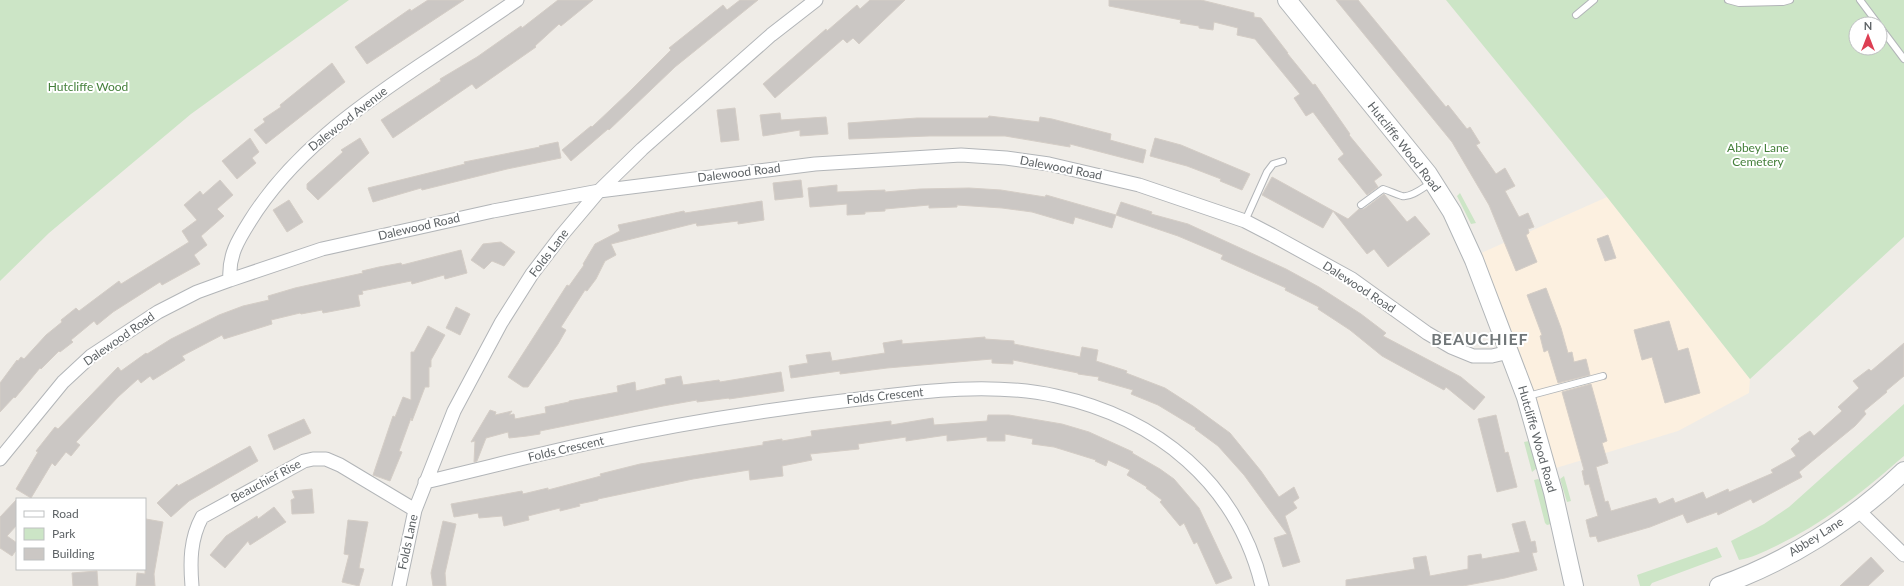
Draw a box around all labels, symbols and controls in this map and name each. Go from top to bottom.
north arrow [1848,16,1888,56]
text: N [1864,19,1872,32]
park label: Hutcliffe Wood [48,79,128,94]
street label: Dalewood Avenue [305,83,390,154]
street label: Hutcliffe Wood Road [1365,99,1444,195]
park label: Abbey Lane Cemetery [1727,140,1789,169]
street label: Dalewood Road [1019,152,1103,183]
street label: Dalewood Road [697,160,781,185]
street label: Dalewood Road [377,210,461,243]
street label: Folds Lane [526,226,571,280]
street label: Dalewood Road [1320,258,1398,316]
street label: Dalewood Road [80,309,157,369]
district label: BEAUCHIEF [1431,329,1529,348]
street label: Folds Crescent [846,384,925,407]
street label: Hutcliffe Wood Road [1515,384,1560,494]
street label: Folds Crescent [526,432,606,465]
street label: Beauchief Rise [228,456,303,505]
legend [16,498,146,570]
text: Road [52,506,79,521]
street label: Folds Lane [394,513,421,571]
street label: Abbey Lane [1786,514,1846,559]
text: Park [52,526,76,541]
text: Building [52,546,95,561]

